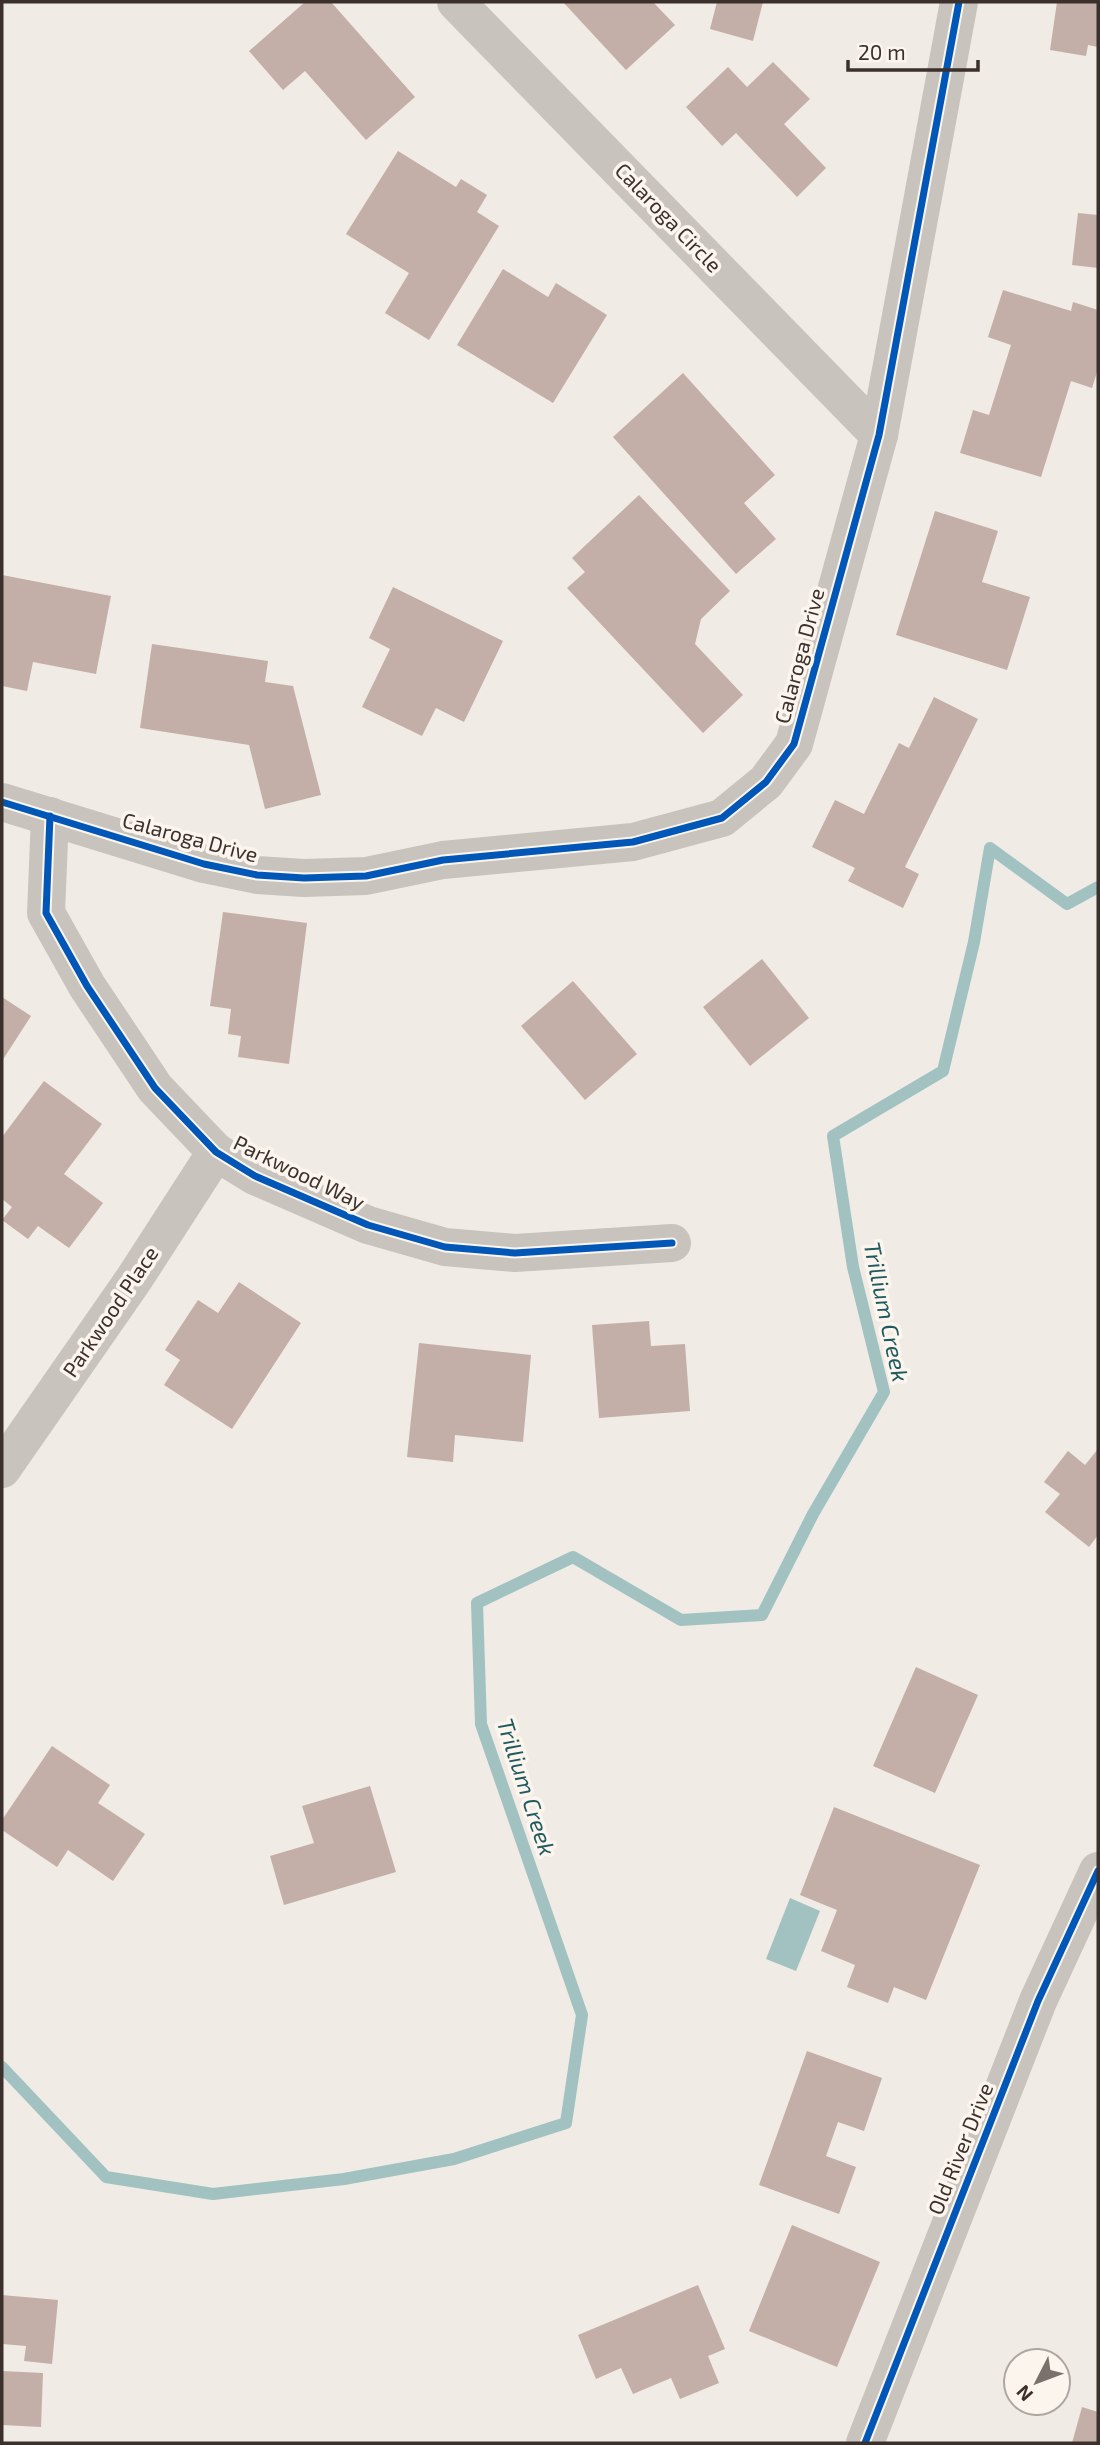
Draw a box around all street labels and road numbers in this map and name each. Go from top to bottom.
street label: Calaroga Circle [611,157,727,277]
street label: Calaroga Drive [768,585,829,726]
street label: Calaroga Drive [120,806,261,867]
street label: Parkwood Way [230,1129,369,1214]
street label: Parkwood Place [57,1241,163,1381]
street label: Old River Drive [922,2079,997,2218]

